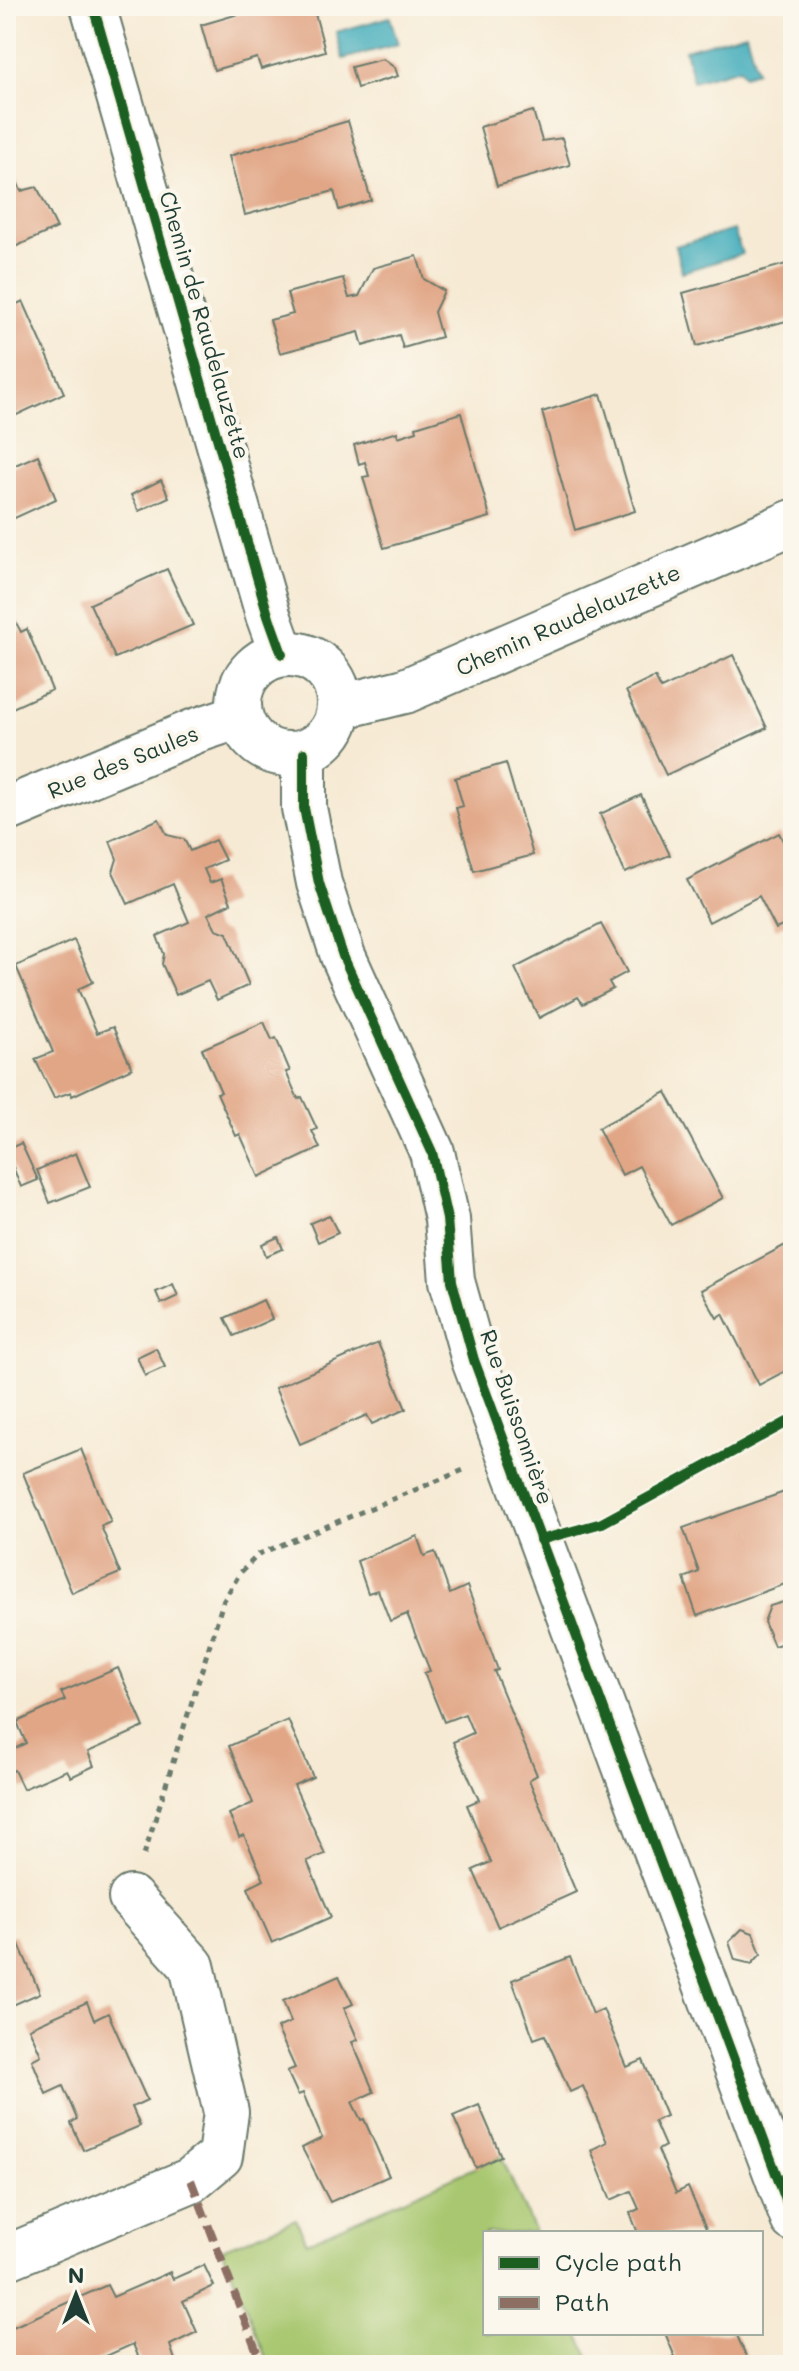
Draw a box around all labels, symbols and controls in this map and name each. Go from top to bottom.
street label: Chemin de Raudelauzette [153,188,258,462]
street label: Chemin Raudelauzette [451,557,685,682]
street label: Rue des Saules [43,718,202,805]
street label: Rue Buissonnière [474,1326,561,1508]
legend [483,2231,763,2335]
text: Cycle path [555,2246,681,2277]
north arrow [36,2255,116,2335]
text: N [68,2260,84,2289]
text: Path [555,2286,609,2317]

